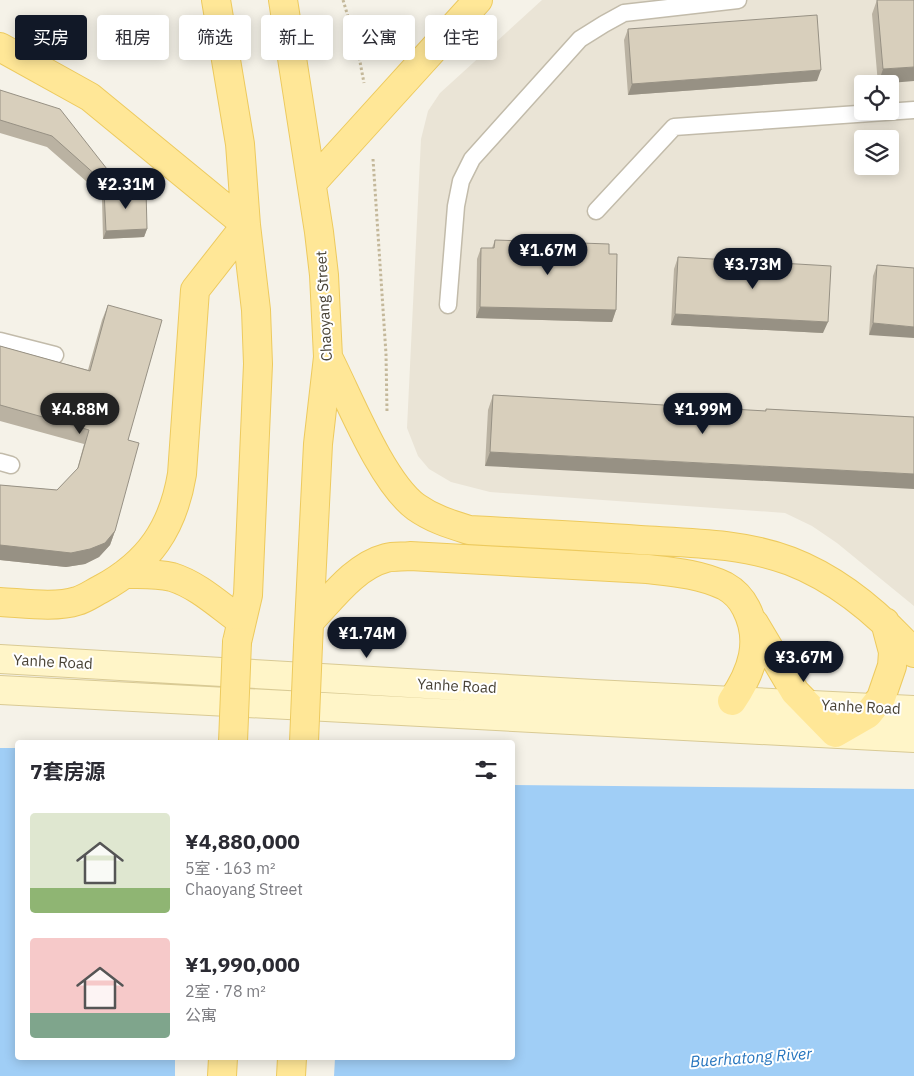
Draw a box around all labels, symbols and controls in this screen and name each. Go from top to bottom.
chip: 买房 [15,15,87,60]
chip: 租房 [97,15,169,60]
chip: 筛选 [179,15,251,60]
chip: 新上 [261,15,333,60]
chip: 公寓 [343,15,415,60]
chip: 住宅 [425,15,497,60]
map controls [854,75,899,175]
button: locate [854,75,899,120]
button: layers [854,130,899,175]
pin: ¥2.31M [85,168,167,210]
text: ¥2.31M [97,174,155,194]
pin: ¥1.67M [507,234,589,276]
text: ¥1.67M [519,240,577,260]
pin: ¥3.73M [712,248,794,290]
street label: Chaoyang Street [311,250,336,362]
text: ¥3.73M [724,254,782,274]
pin: ¥4.88M [39,392,121,435]
pin: ¥1.99M [662,392,744,435]
text: ¥4.88M [51,399,109,419]
text: ¥1.99M [674,399,732,419]
pin: ¥1.74M [326,616,408,659]
text: ¥1.74M [338,623,396,643]
pin: ¥3.67M [763,640,845,683]
text: ¥3.67M [775,647,833,667]
street label: Yanhe Road [13,650,93,673]
street label: Yanhe Road [417,674,497,697]
street label: Yanhe Road [821,695,901,718]
icon: filters [472,756,500,784]
text: 7套房源 [30,757,106,785]
text: ¥4,880,000 [185,827,300,855]
icon: home [70,833,130,893]
text: 5室 · 163 m² [185,858,275,878]
text: Chaoyang Street [185,879,303,899]
text: ¥1,990,000 [185,950,300,978]
icon: home [70,958,130,1018]
text: 2室 · 78 m² [185,981,266,1001]
text: 公寓 [185,1005,217,1025]
water label: Buerhatong River [689,1043,814,1071]

